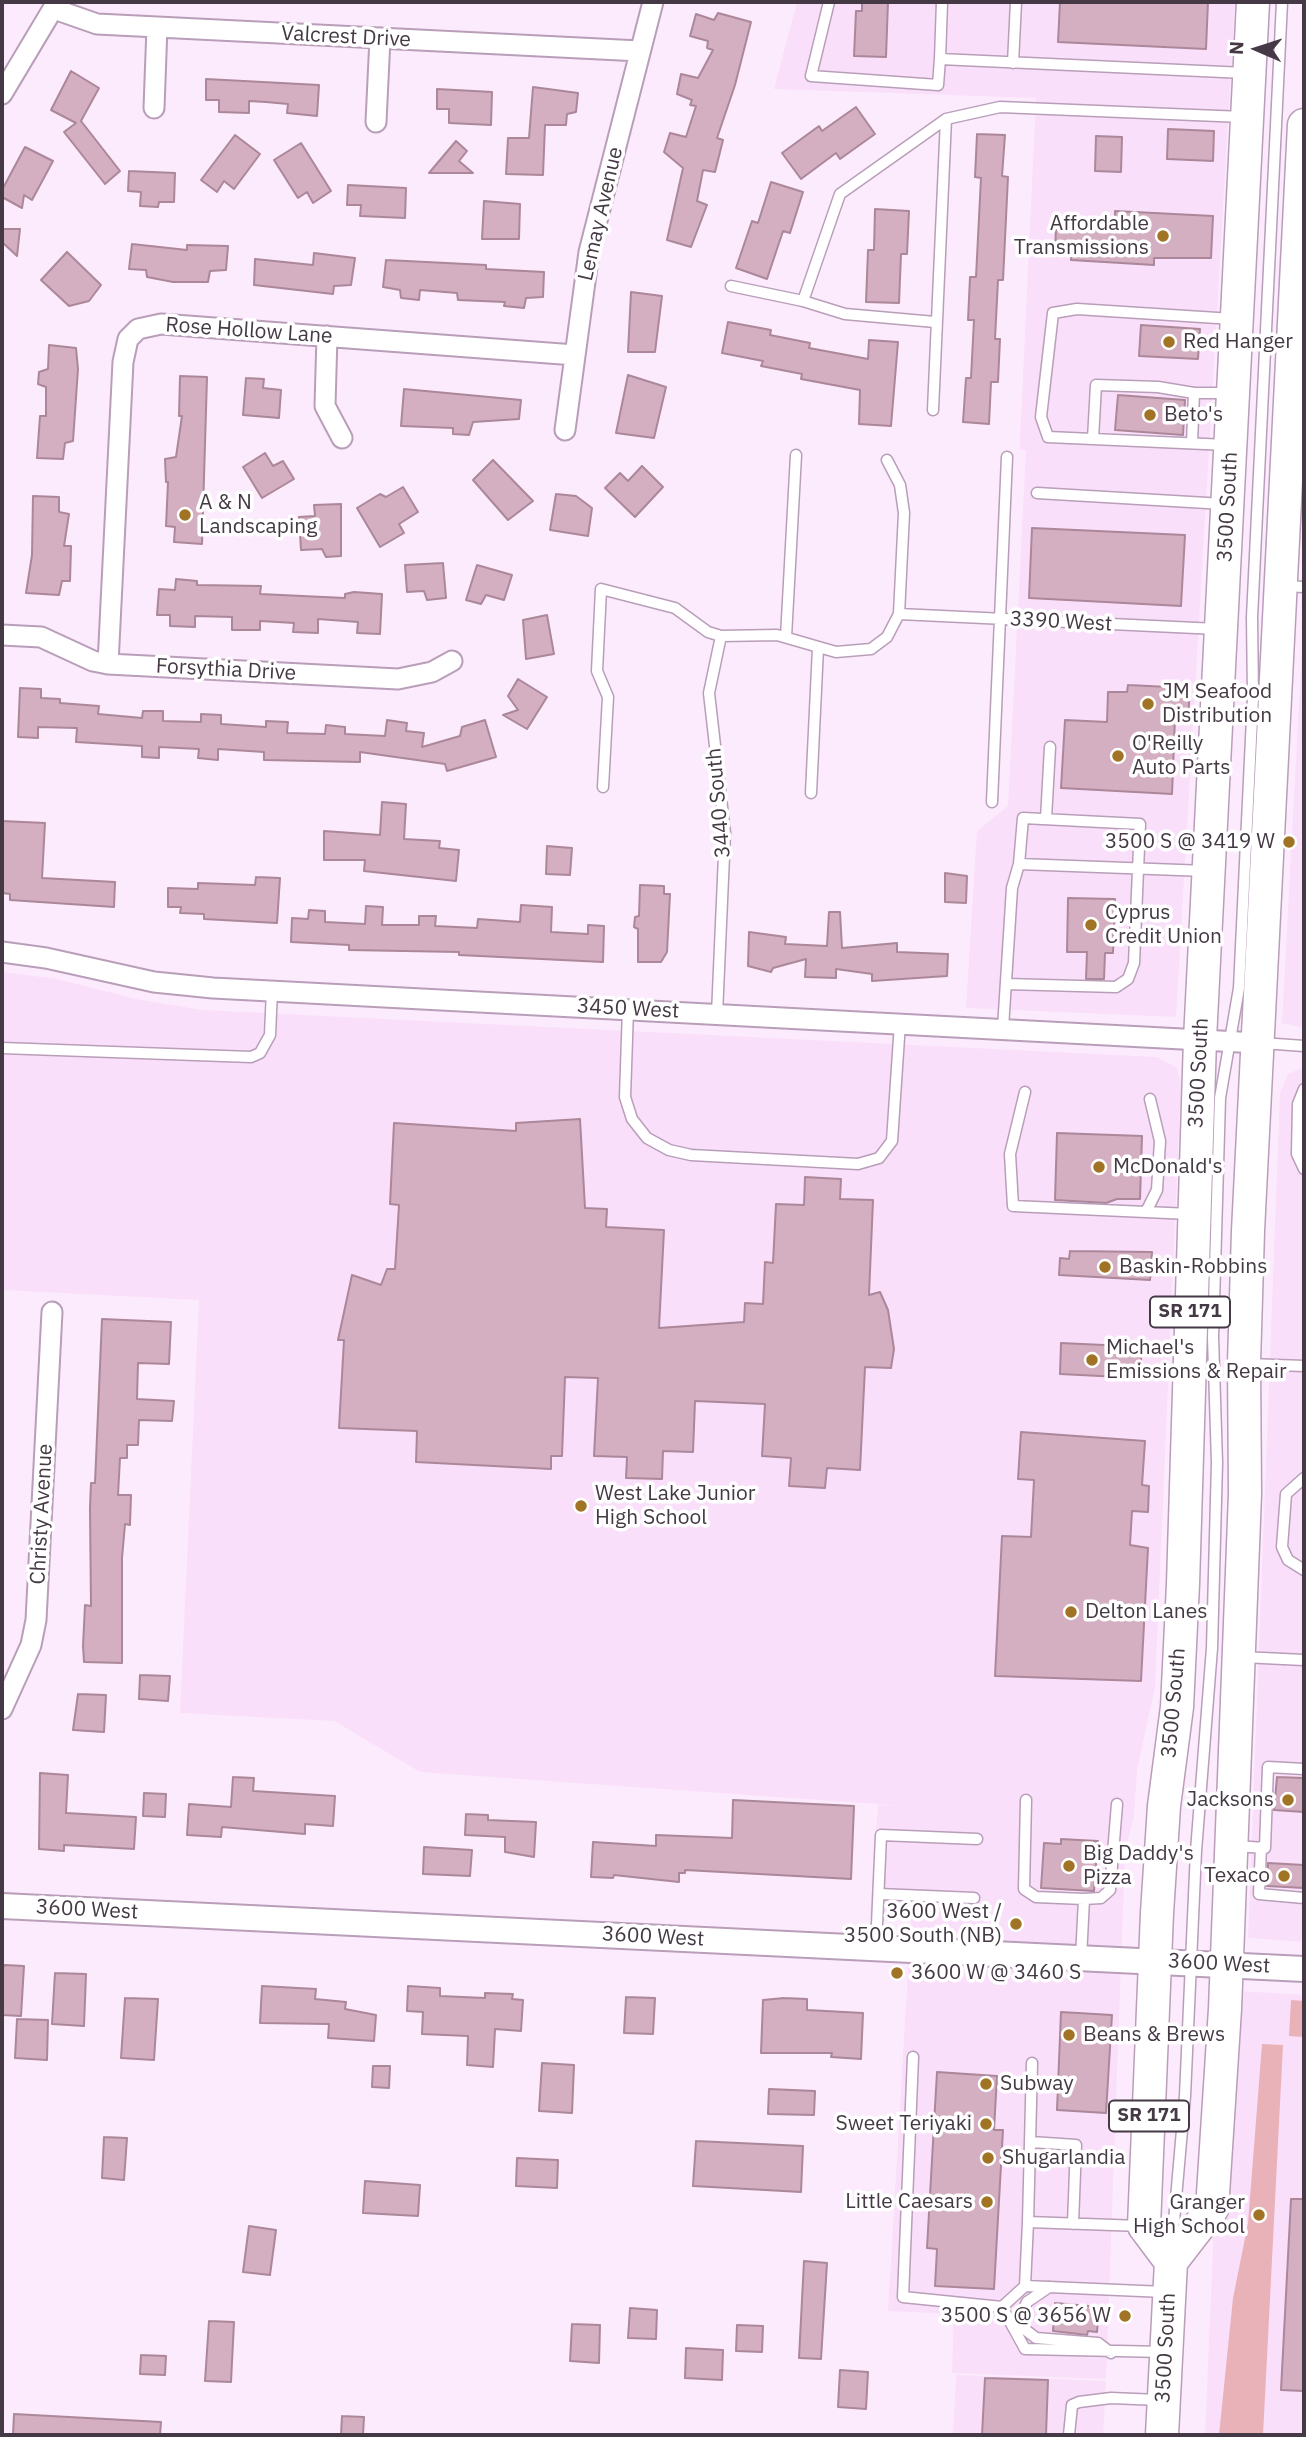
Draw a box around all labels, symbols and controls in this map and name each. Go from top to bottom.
north arrow [1222,14,1292,84]
street label: Valcrest Drive [280,21,412,53]
text: N [1224,40,1248,55]
street label: Lemay Avenue [573,145,629,283]
place label: Affordable Transmissions [1014,211,1149,261]
marker: Affordable Transmissions [1155,228,1171,244]
street label: Rose Hollow Lane [165,313,333,349]
place label: Red Hanger [1183,329,1293,355]
marker: Red Hanger [1161,334,1177,350]
place label: Beto's [1164,402,1223,428]
marker: Beto's [1142,407,1158,423]
street label: 3500 South [1213,451,1243,563]
place label: A & N Landscaping [199,490,317,540]
marker: A & N Landscaping [177,507,193,523]
street label: 3390 West [1009,607,1113,637]
street label: Forsythia Drive [155,654,297,686]
place label: JM Seafood Distribution [1162,679,1272,729]
marker: JM Seafood Distribution [1140,696,1156,712]
place label: O'Reilly Auto Parts [1132,731,1231,781]
street label: 3440 South [702,747,736,859]
marker: O'Reilly Auto Parts [1110,748,1126,764]
place label: 3500 S @ 3419 W [1105,829,1275,855]
marker: 3500 S @ 3419 W [1281,834,1297,850]
place label: Cyprus Credit Union [1105,900,1222,950]
marker: Cyprus Credit Union [1083,917,1099,933]
street label: 3450 West [576,994,680,1024]
street label: 3500 South [1184,1017,1214,1129]
place label: McDonald's [1113,1154,1223,1180]
marker: McDonald's [1091,1159,1107,1175]
place label: Baskin-Robbins [1119,1254,1267,1280]
marker: Baskin-Robbins [1097,1259,1113,1275]
road number: SR 171 [1150,1296,1230,1328]
place label: Michael's Emissions & Repair [1106,1335,1287,1385]
marker: Michael's Emissions & Repair [1084,1352,1100,1368]
street label: Christy Avenue [26,1443,58,1585]
place label: West Lake Junior High School [595,1481,756,1531]
marker: West Lake Junior High School [573,1498,589,1514]
place label: Delton Lanes [1085,1599,1208,1625]
marker: Delton Lanes [1063,1604,1079,1620]
street label: 3500 South [1157,1647,1191,1759]
place label: Jacksons [1187,1787,1274,1813]
marker: Jacksons [1280,1792,1296,1808]
place label: Big Daddy's Pizza [1083,1841,1194,1891]
marker: Big Daddy's Pizza [1061,1858,1077,1874]
place label: Texaco [1204,1863,1270,1889]
marker: Texaco [1276,1868,1292,1884]
street label: 3600 West [35,1895,139,1925]
place label: 3600 West / 3500 South (NB) [844,1899,1002,1949]
marker: 3600 West / 3500 South (NB) [1008,1916,1024,1932]
street label: 3600 West [601,1922,705,1952]
street label: 3600 West [1167,1949,1271,1979]
place label: 3600 W @ 3460 S [911,1960,1081,1986]
marker: 3600 W @ 3460 S [889,1965,905,1981]
place label: Beans & Brews [1083,2022,1225,2048]
marker: Beans & Brews [1061,2027,1077,2043]
place label: Subway [1000,2071,1074,2097]
marker: Subway [978,2076,994,2092]
road number: SR 171 [1109,2100,1189,2132]
place label: Sweet Teriyaki [836,2111,972,2137]
marker: Sweet Teriyaki [978,2116,994,2132]
place label: Shugarlandia [1002,2145,1126,2171]
marker: Shugarlandia [980,2150,996,2166]
place label: Little Caesars [845,2189,973,2215]
place label: Granger High School [1133,2190,1245,2240]
marker: Little Caesars [979,2194,995,2210]
marker: Granger High School [1251,2207,1267,2223]
street label: 3500 South [1151,2292,1181,2404]
place label: 3500 S @ 3656 W [941,2303,1111,2329]
marker: 3500 S @ 3656 W [1117,2308,1133,2324]

